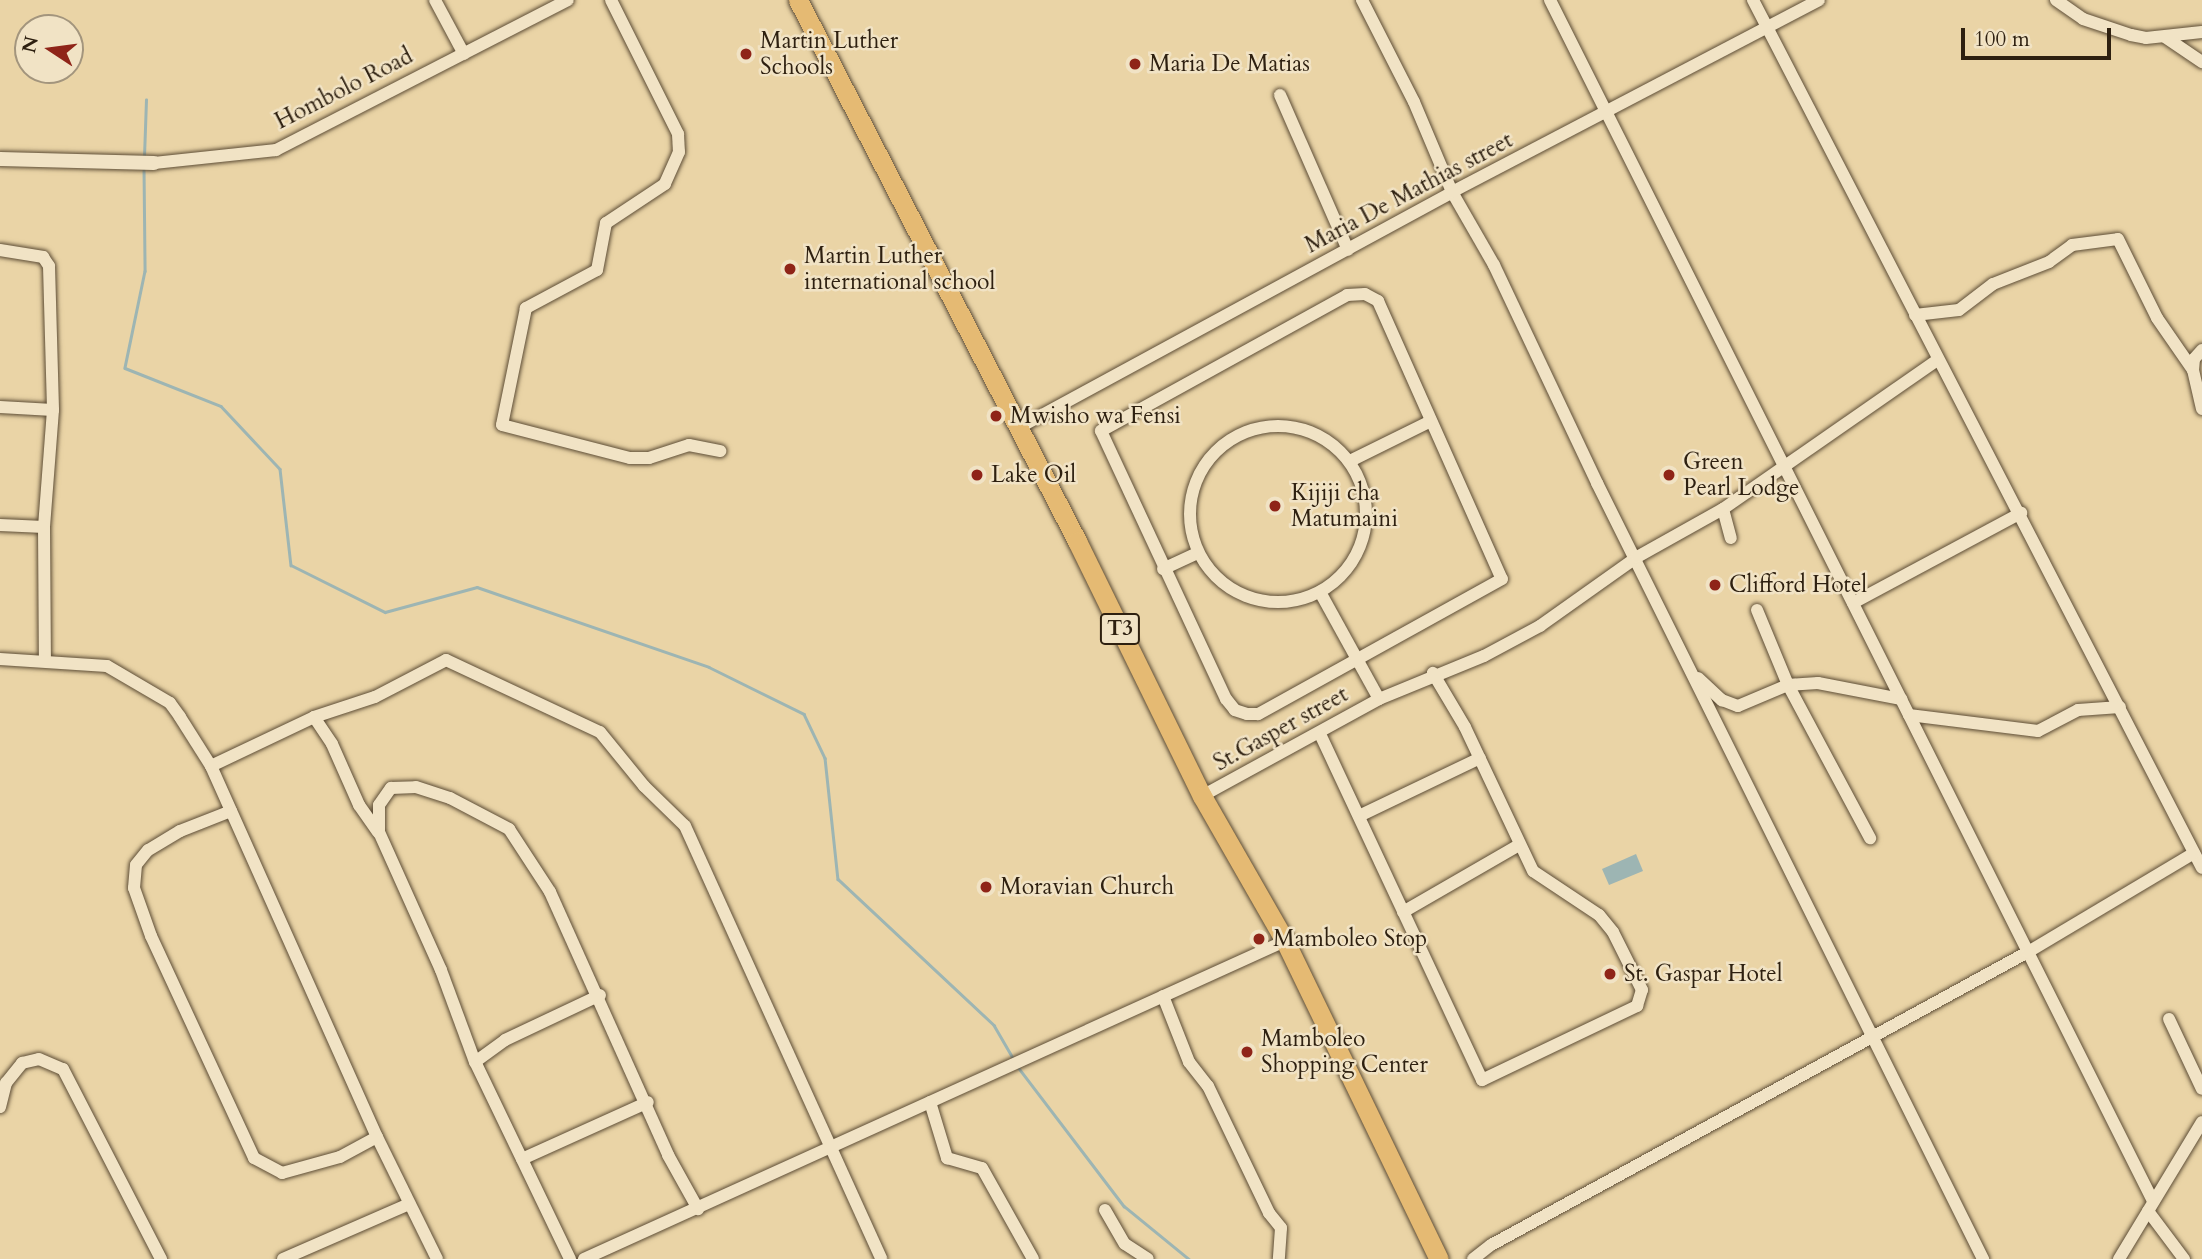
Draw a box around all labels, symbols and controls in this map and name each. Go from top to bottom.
north arrow [14,14,84,84]
scale bar [1964,14,2114,58]
text: 100 m [1974,25,2030,54]
place label: Martin Luther Schools [760,27,898,81]
text: N [16,34,45,56]
street label: Hombolo Road [271,42,417,136]
marker: Martin Luther Schools [738,46,754,62]
place label: Maria De Matias [1149,50,1310,78]
marker: Maria De Matias [1127,56,1143,72]
street label: Maria De Mathias street [1300,127,1518,259]
place label: Martin Luther international school [804,242,995,296]
marker: Martin Luther international school [782,261,798,277]
place label: Mwisho wa Fensi [1010,402,1181,430]
marker: Mwisho wa Fensi [988,408,1004,424]
place label: Green Pearl Lodge [1683,448,1799,502]
place label: Lake Oil [991,461,1076,489]
marker: Lake Oil [969,467,985,483]
marker: Green Pearl Lodge [1661,467,1677,483]
place label: Kijiji cha Matumaini [1291,479,1398,533]
marker: Kijiji cha Matumaini [1265,496,1285,516]
place label: Clifford Hotel [1729,571,1867,599]
marker: Clifford Hotel [1707,577,1723,593]
road number: T3 [1099,612,1141,646]
street label: St.Gasper street [1209,681,1353,777]
place label: Moravian Church [1000,873,1174,901]
marker: Moravian Church [978,879,994,895]
place label: Mamboleo Stop [1273,925,1427,953]
marker: Mamboleo Stop [1251,931,1267,947]
place label: St. Gaspar Hotel [1624,960,1783,988]
marker: St. Gaspar Hotel [1602,966,1618,982]
place label: Mamboleo Shopping Center [1261,1025,1428,1079]
marker: Mamboleo Shopping Center [1239,1044,1255,1060]

